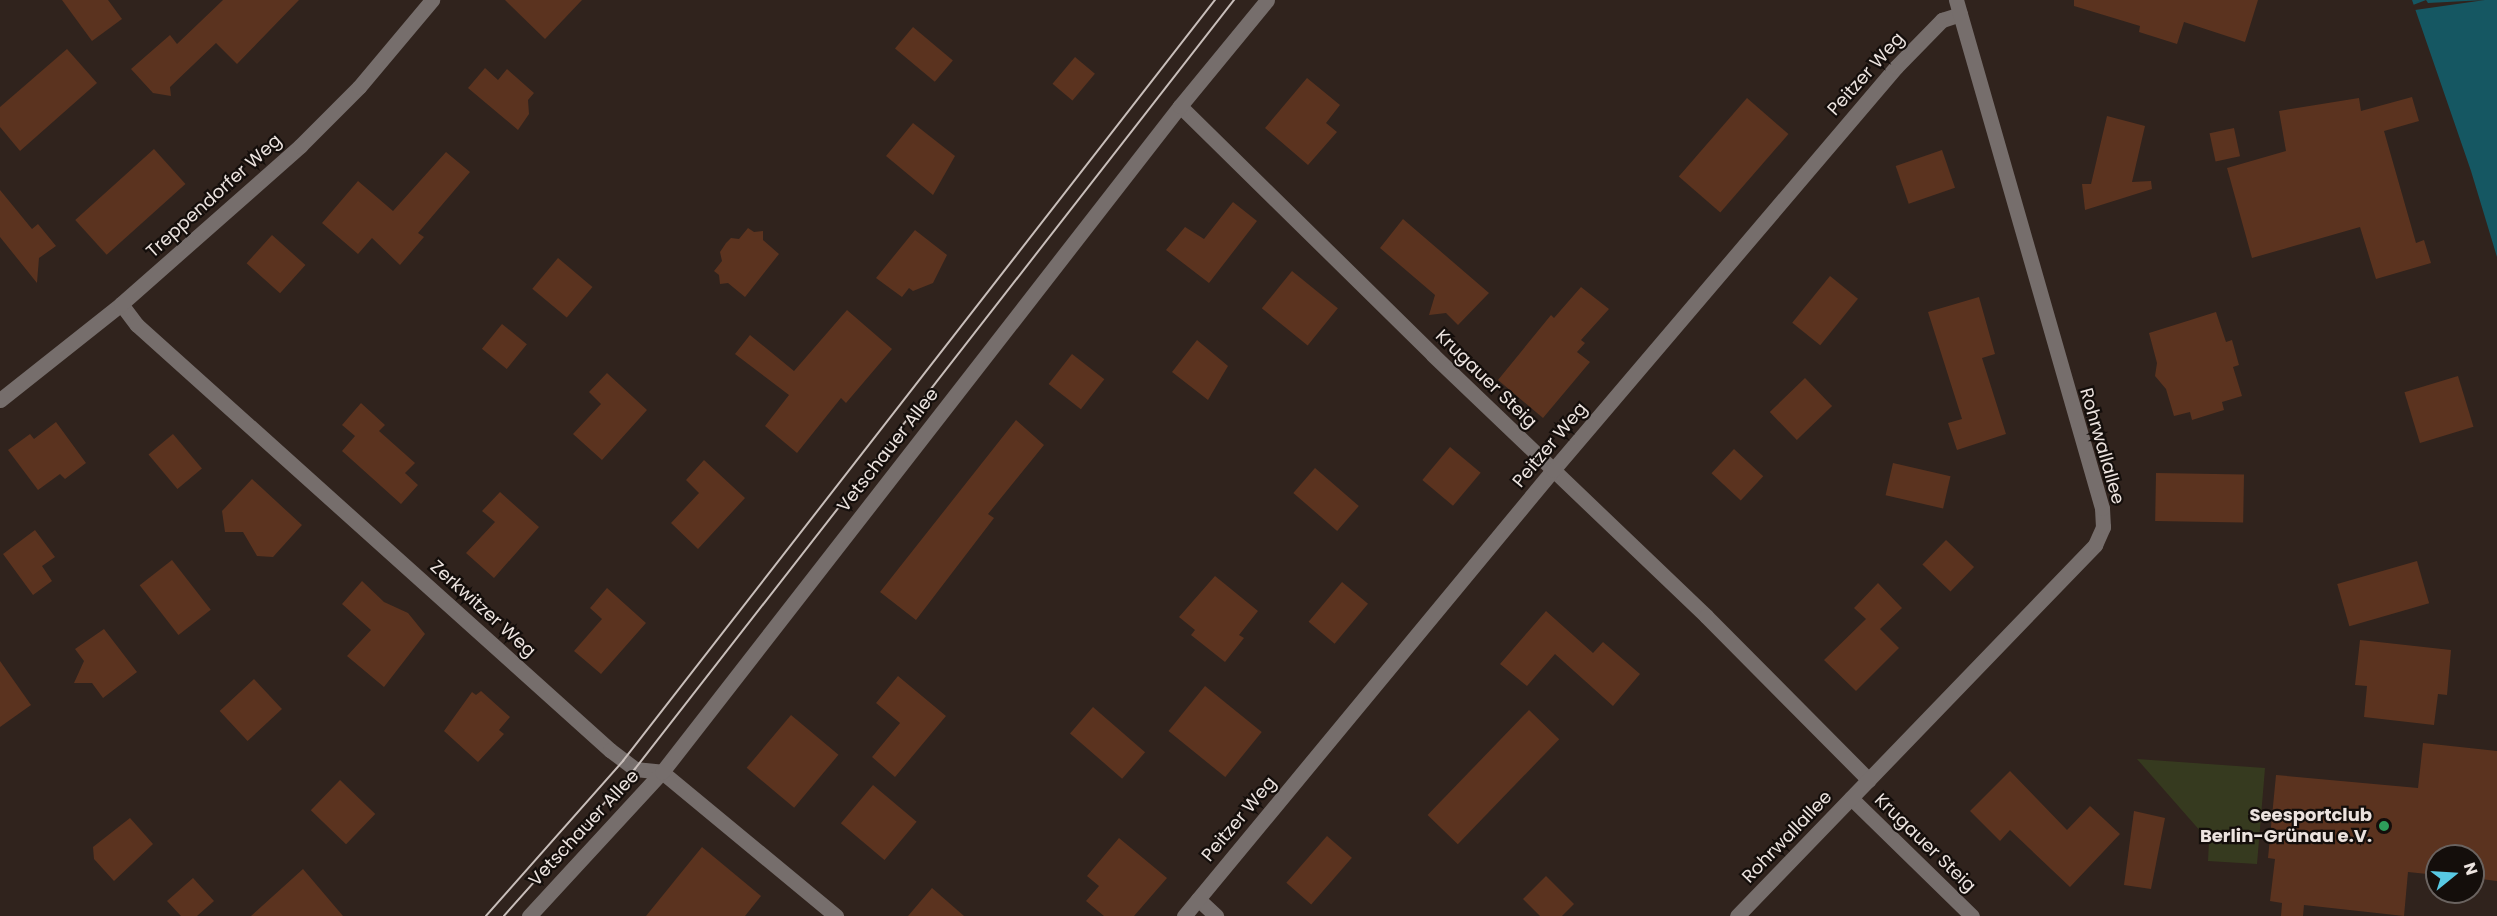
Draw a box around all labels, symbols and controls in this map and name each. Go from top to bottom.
street label: Peitzer Weg [1823,28,1909,120]
street label: Treppendorfer Weg [142,130,286,262]
street label: Krugauer Steig [1431,325,1541,433]
street label: Vetschauer Allee [833,384,943,516]
street label: Rohrwallallee [2075,385,2129,507]
street label: Peitzer Weg [1508,398,1592,492]
street label: Zerkwitzer Weg [426,556,540,662]
street label: Vetschauer Allee [524,765,644,891]
street label: Peitzer Weg [1197,772,1281,866]
street label: Rohrwallallee [1738,786,1836,888]
street label: Krugauer Steig [1870,789,1980,897]
place label: Seesportclub Berlin-Grünau e.V. [2200,805,2372,848]
marker: Seesportclub Berlin-Grünau e.V. [2377,819,2391,833]
north arrow [2425,844,2485,904]
text: N [2458,860,2483,878]

